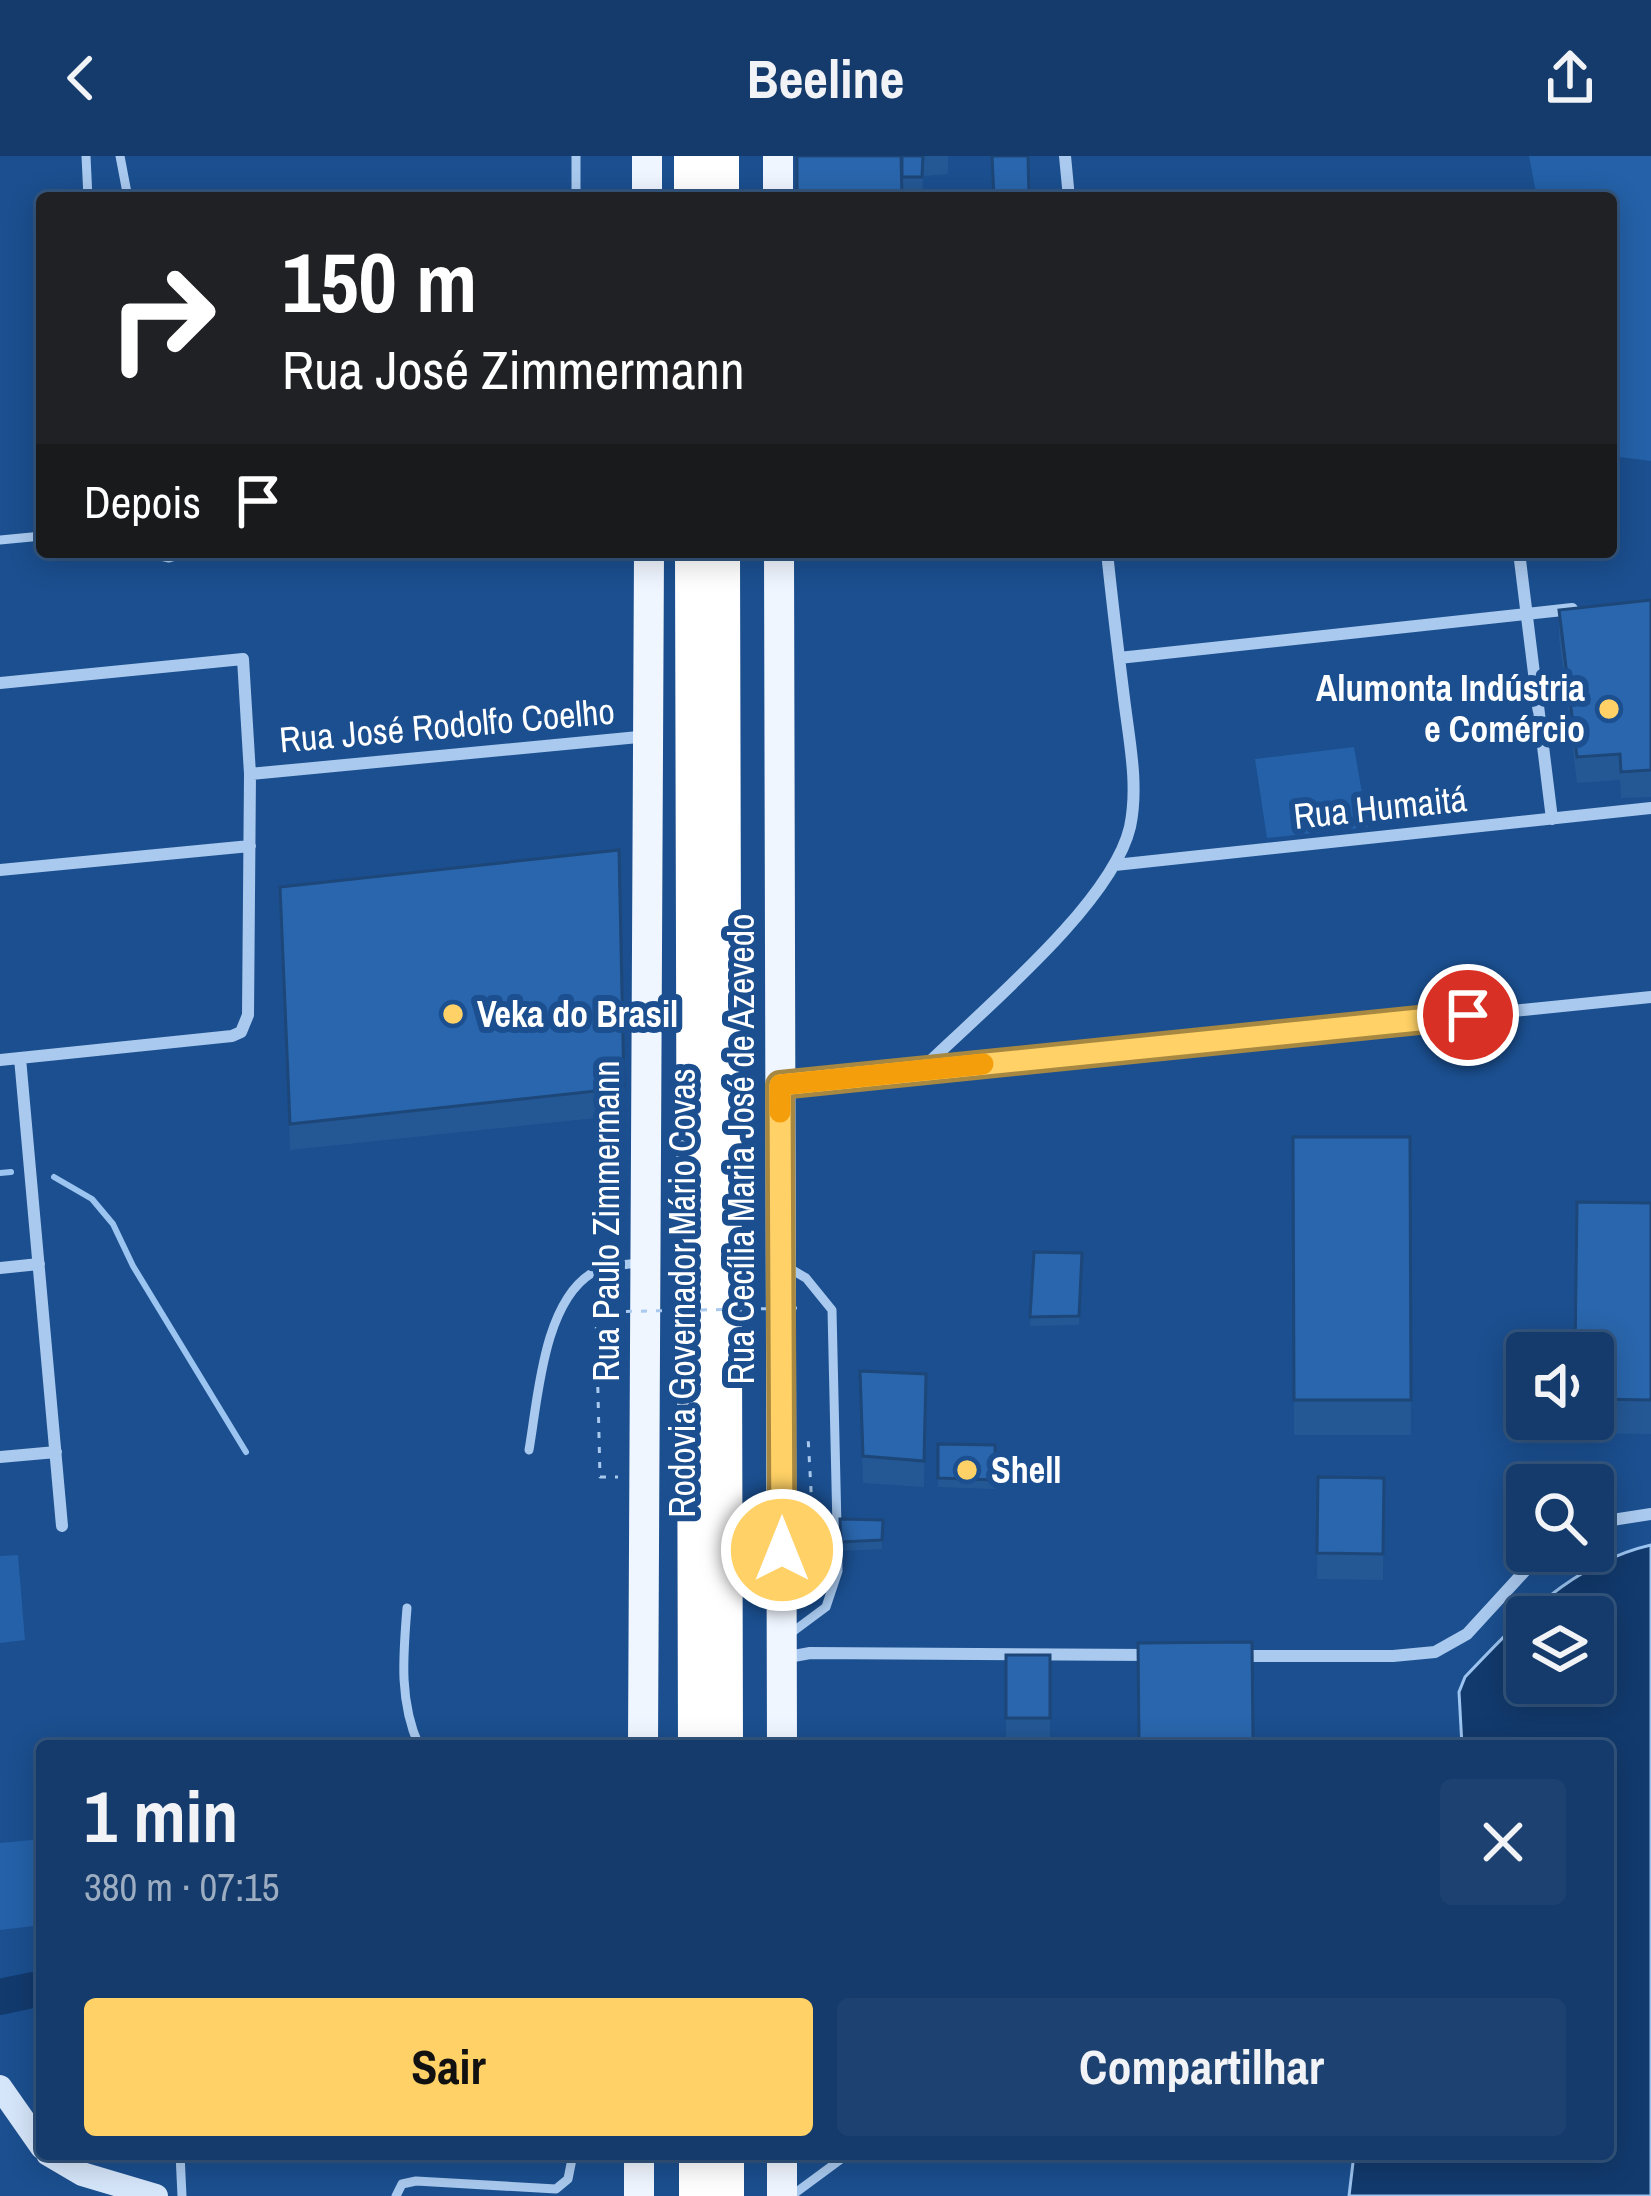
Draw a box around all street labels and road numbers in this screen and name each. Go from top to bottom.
street label: Rua José Rodolfo Coelho [277,686,617,764]
street label: Rua Humaitá [1291,774,1469,840]
street label: Rua Cecília Maria José de Azevedo [717,914,765,1384]
street label: Rua Paulo Zimmermann [582,1060,630,1382]
street label: Rodovia Governador Mário Covas [658,1068,706,1518]

